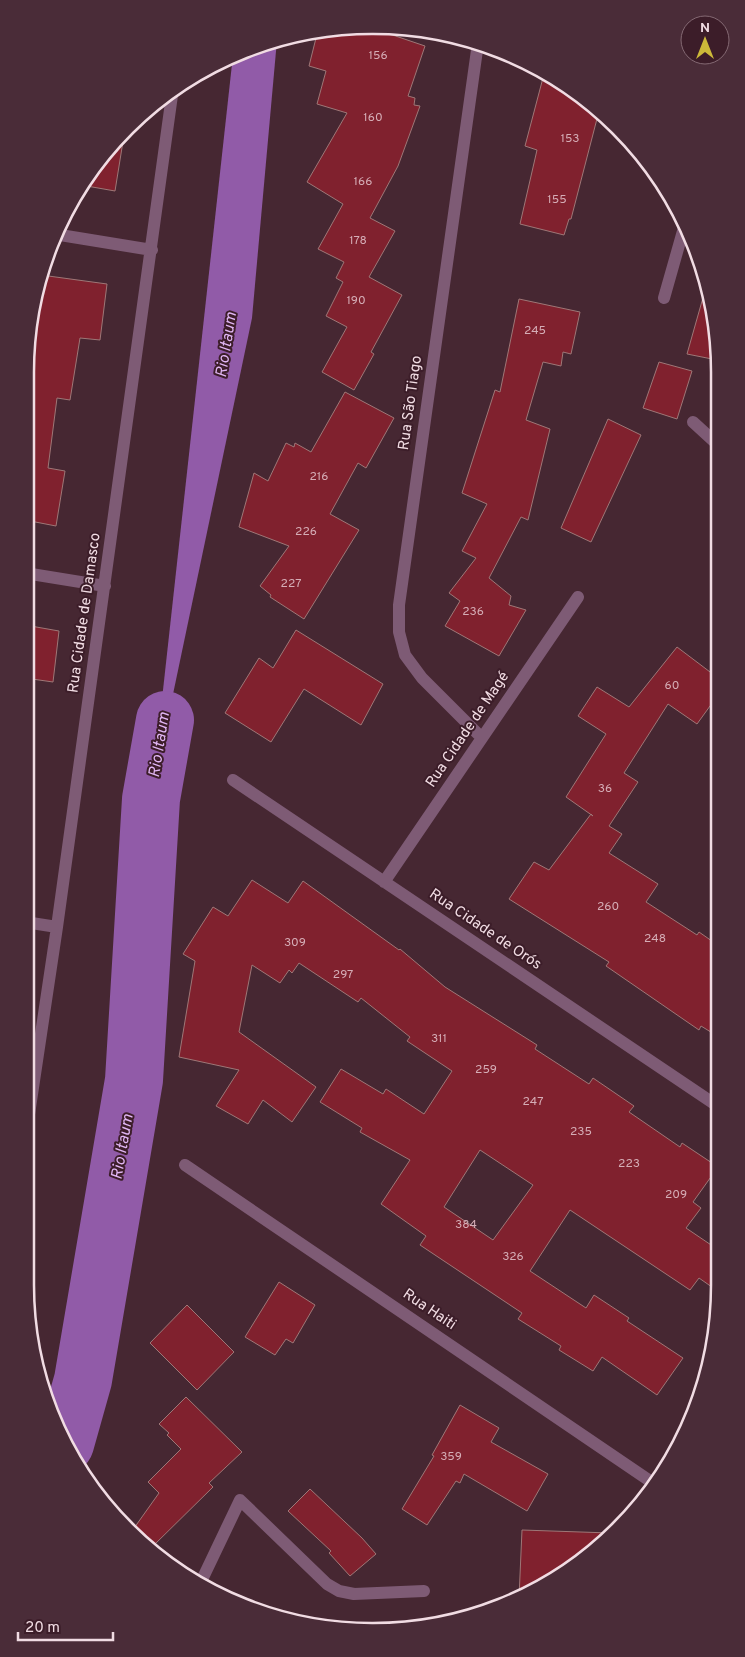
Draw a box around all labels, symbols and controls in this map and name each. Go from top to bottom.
north arrow [680,15,730,65]
text: N [700,20,710,37]
house number: 156 [368,48,388,64]
house number: 160 [363,110,383,126]
house number: 153 [560,131,580,147]
house number: 166 [354,174,372,190]
house number: 155 [547,192,567,208]
house number: 178 [349,233,367,249]
house number: 190 [346,293,366,309]
water label: Rio Itaum [212,311,242,379]
house number: 245 [524,323,546,339]
street label: Rua São Tiago [395,354,427,452]
house number: 216 [310,469,328,485]
house number: 226 [295,524,317,540]
street label: Rua Cidade de Damasco [64,532,106,694]
house number: 227 [281,576,301,592]
house number: 236 [462,604,484,620]
street label: Rua Cidade de Magé [422,668,514,792]
house number: 60 [665,678,679,694]
water label: Rio Itaum [145,711,175,779]
house number: 36 [598,781,612,797]
street label: Rua Cidade de Orós [425,885,545,975]
house number: 260 [597,899,619,915]
house number: 248 [644,931,666,947]
house number: 309 [284,935,306,951]
house number: 297 [333,967,353,983]
house number: 311 [431,1031,447,1047]
house number: 259 [475,1062,497,1078]
house number: 247 [523,1094,543,1110]
water label: Rio Itaum [107,1113,139,1181]
house number: 235 [570,1124,592,1140]
house number: 223 [618,1156,640,1172]
house number: 209 [665,1187,687,1203]
house number: 384 [455,1217,477,1233]
house number: 326 [502,1249,524,1265]
street label: Rua Haiti [399,1285,459,1335]
house number: 359 [440,1449,462,1465]
scale bar [18,1610,112,1642]
text: 20 m [25,1619,60,1638]

